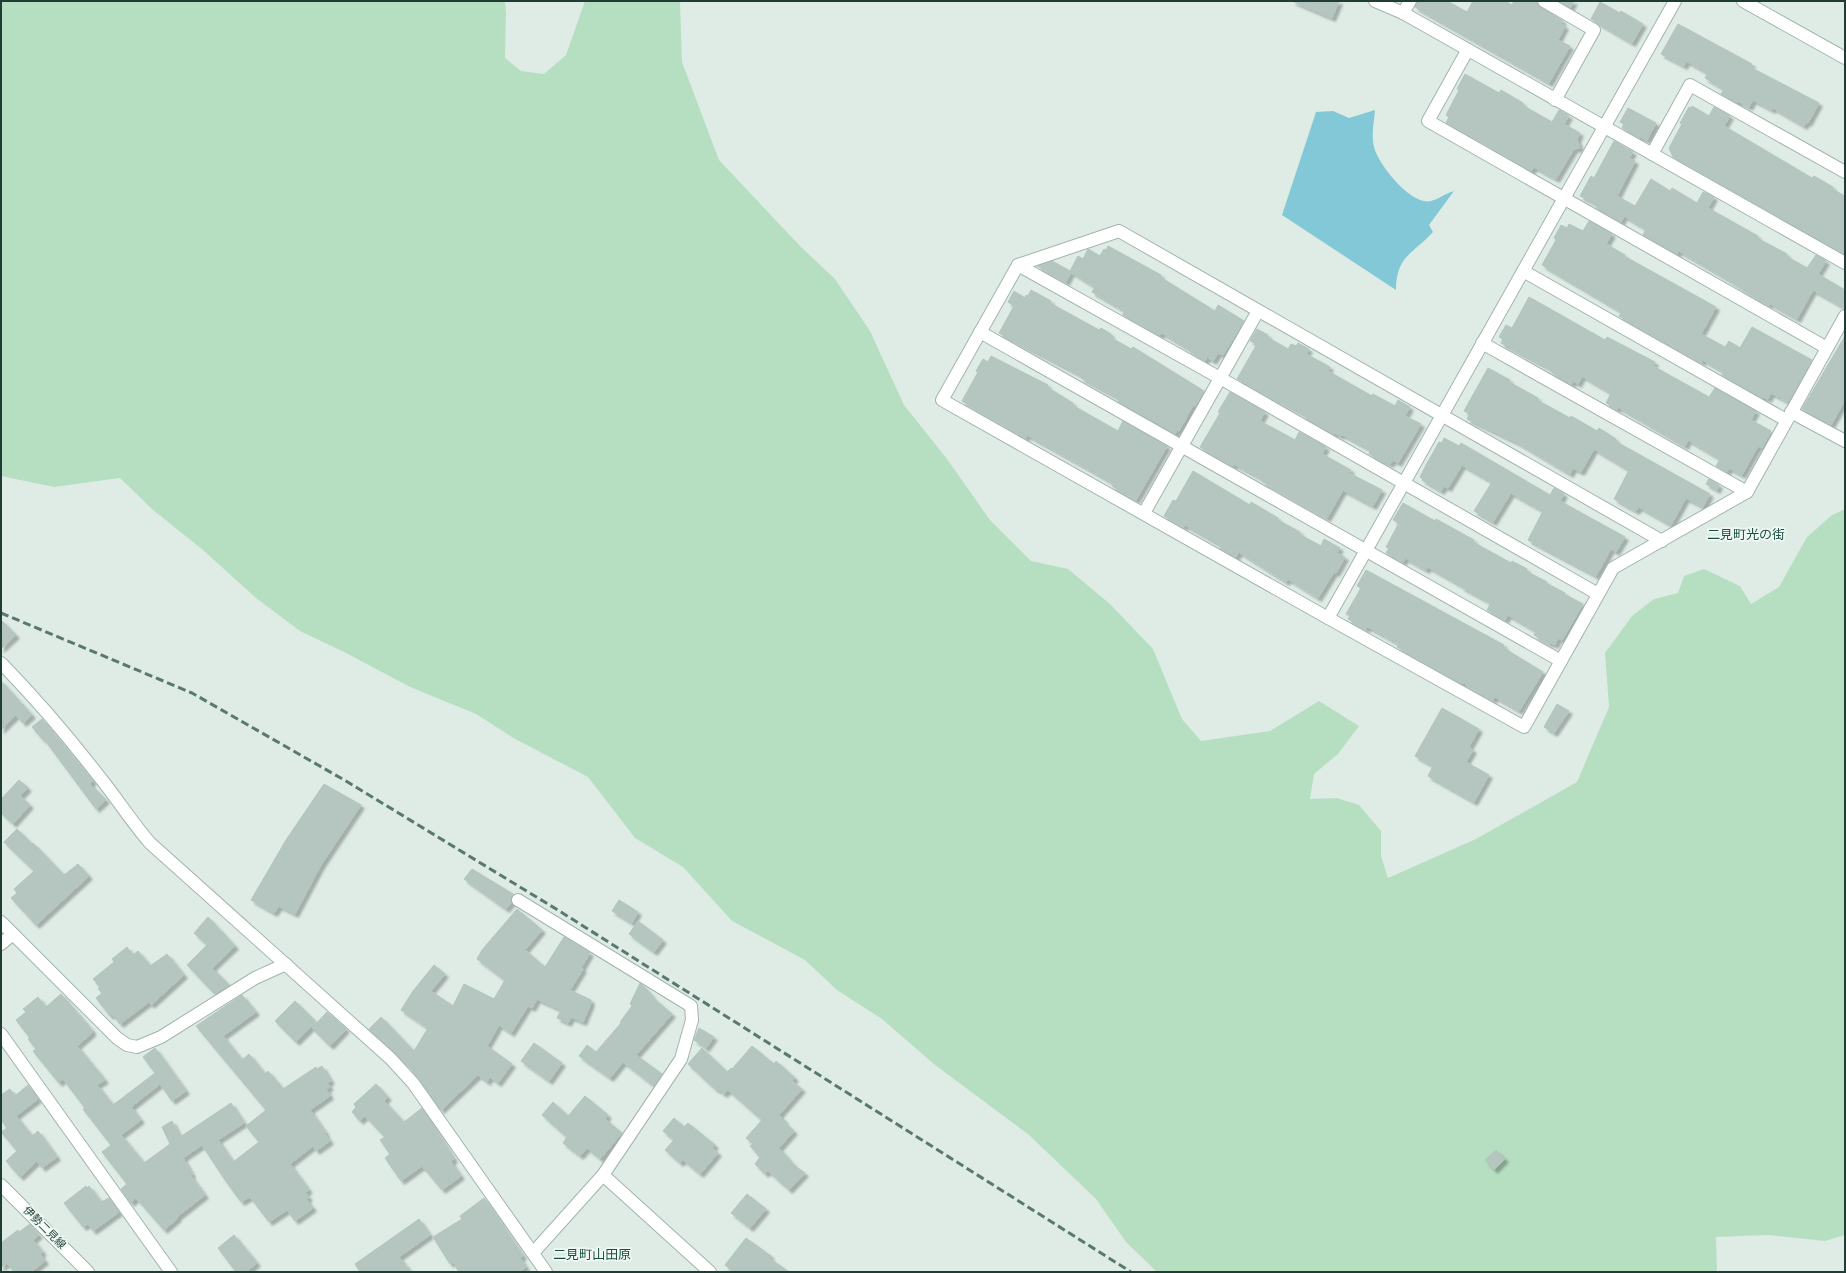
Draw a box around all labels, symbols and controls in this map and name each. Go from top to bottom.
district label: 二見町光の街 [1707,528,1785,544]
street label: 伊勢二見線 [20,1204,68,1252]
district label: 二見町山田原 [553,1248,631,1264]

